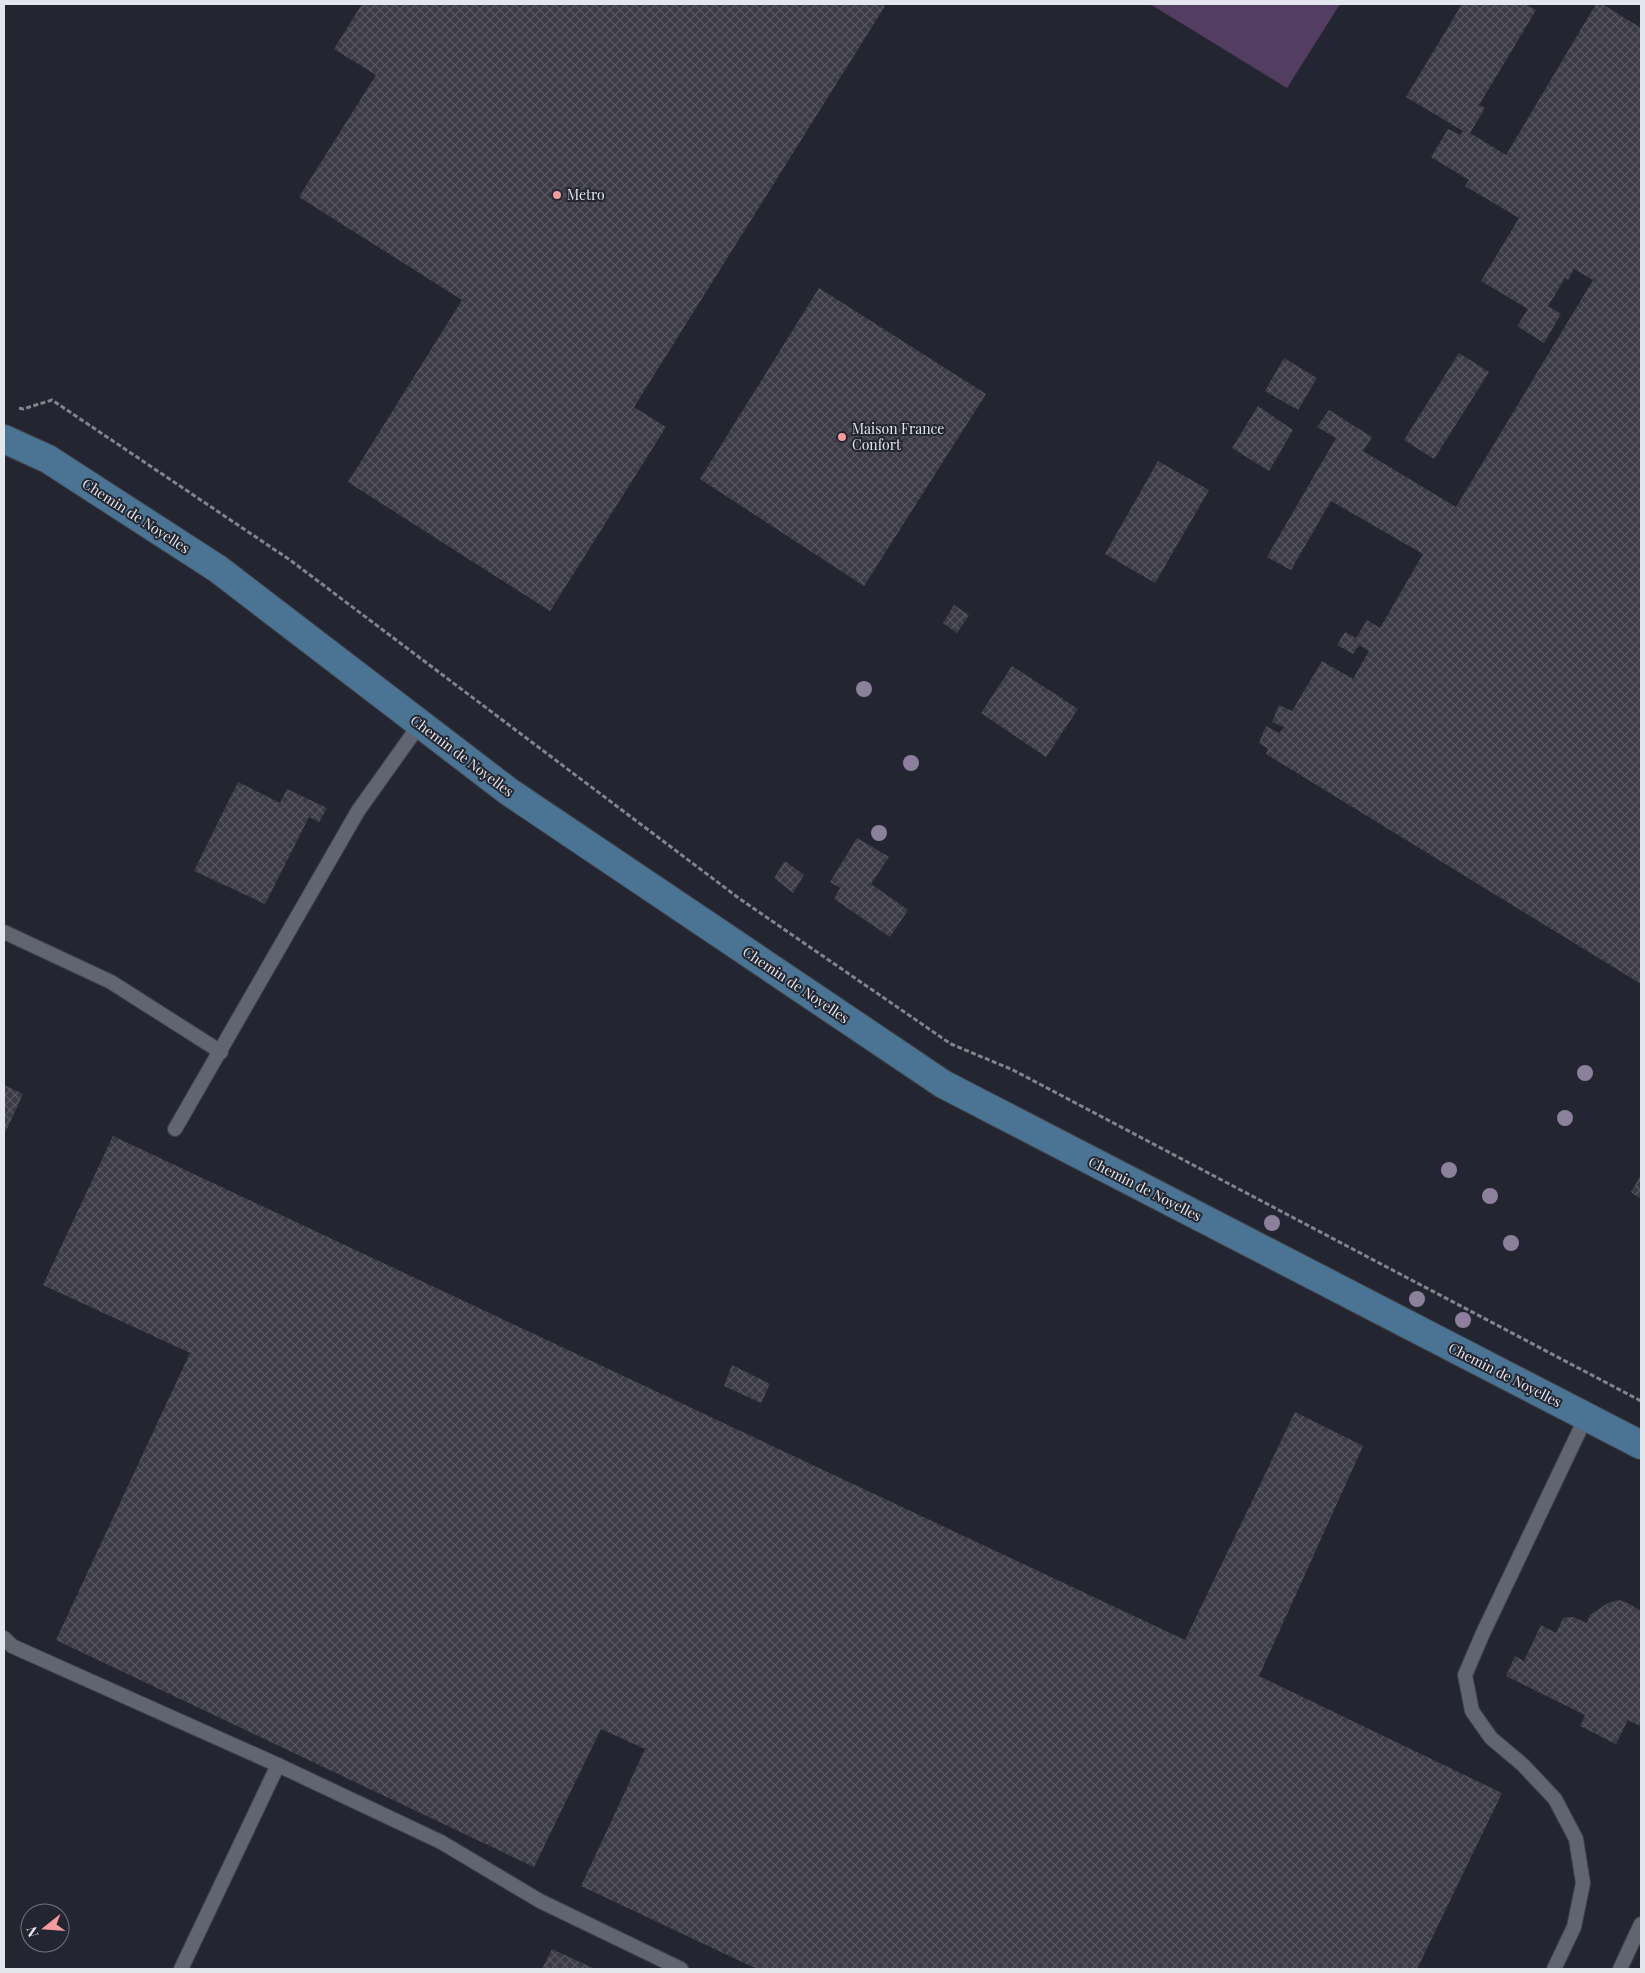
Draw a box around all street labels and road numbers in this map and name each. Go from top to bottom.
street label: Chemin de Noyelles [79,474,194,557]
street label: Chemin de Noyelles [407,711,518,801]
street label: Chemin de Noyelles [739,942,853,1027]
street label: Chemin de Noyelles [1085,1152,1205,1225]
street label: Chemin de Noyelles [1445,1338,1565,1411]

